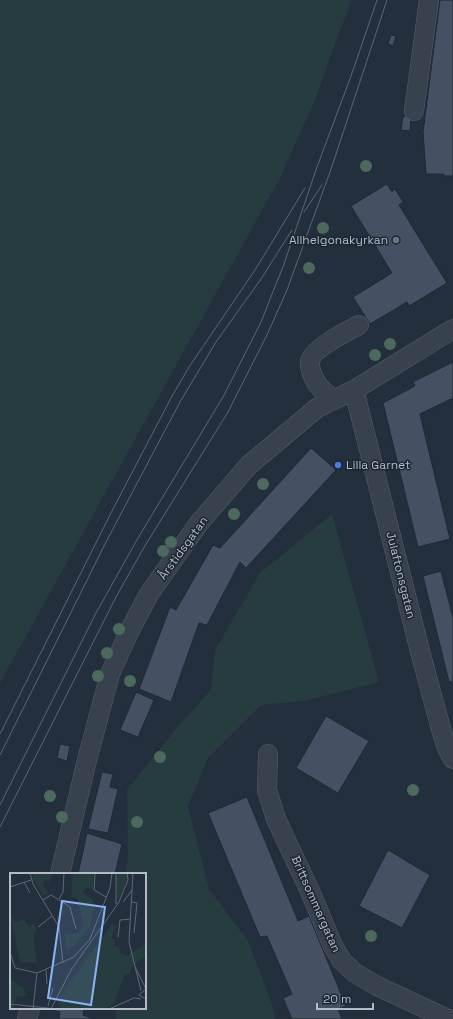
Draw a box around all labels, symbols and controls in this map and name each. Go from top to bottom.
place label: Allhelgonakyrkan [289,232,388,248]
marker: Allhelgonakyrkan [391,235,401,245]
place label: Lilla Garnet [346,457,410,473]
marker: Lilla Garnet [333,460,343,470]
street label: Årstidsgatan [155,513,211,583]
street label: Julaftonsgatan [382,530,420,620]
street label: Brittsommargatan [287,853,345,955]
inset map [10,873,146,1009]
scale bar [317,985,373,1011]
text: 20 m [323,991,351,1007]

